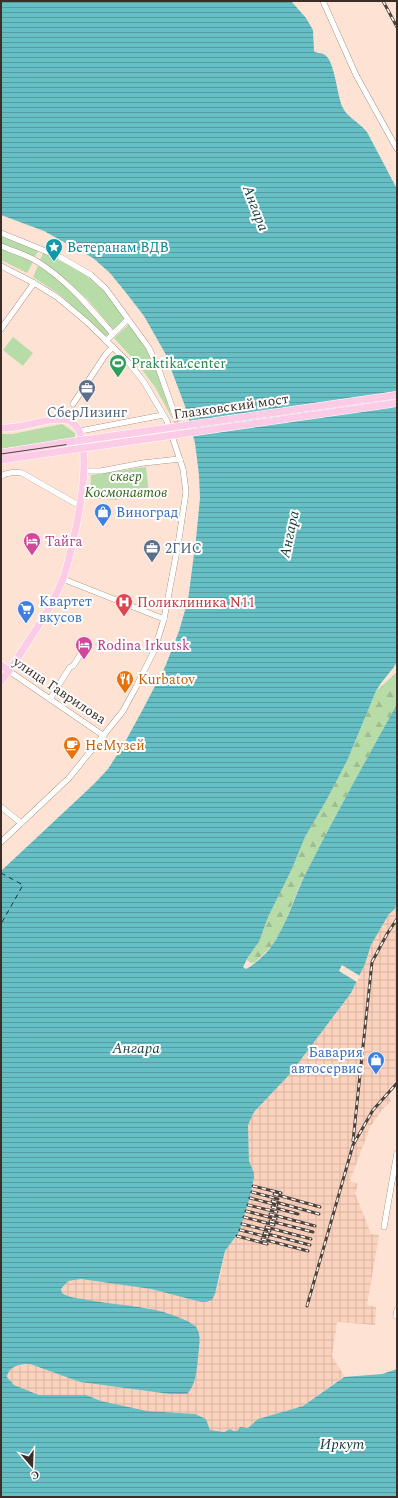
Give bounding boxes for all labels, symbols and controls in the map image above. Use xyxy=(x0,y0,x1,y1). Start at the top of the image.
water label: Ангара xyxy=(236,181,275,235)
place icon: Ветеранам ВДВ xyxy=(44,237,64,262)
place label: Ветеранам ВДВ xyxy=(67,237,169,258)
sports icon: Praktika.center xyxy=(108,353,128,378)
place label: Praktika.center xyxy=(131,353,226,374)
office icon: СберЛизинг xyxy=(77,378,97,403)
street label: Глазковский мост xyxy=(172,388,290,425)
place label: СберЛизинг xyxy=(47,402,127,423)
park label: сквер Космонавтов xyxy=(84,466,168,503)
shop icon: Виноград xyxy=(93,502,113,527)
place label: Виноград xyxy=(116,502,178,523)
water label: Ангара xyxy=(273,508,306,561)
hotel icon: Тайга xyxy=(22,531,42,556)
place label: Тайга xyxy=(45,531,83,552)
office icon: 2ГИС xyxy=(142,538,162,563)
place label: 2ГИС xyxy=(165,538,202,559)
place label: Квартет вкусов xyxy=(39,591,92,628)
hospital icon: Поликлиника N11 xyxy=(114,592,134,617)
place label: Поликлиника N11 xyxy=(137,592,255,613)
supermarket icon: Квартет вкусов xyxy=(16,599,36,624)
hotel icon: Rodina Irkutsk xyxy=(74,635,94,660)
place label: Rodina Irkutsk xyxy=(97,635,190,656)
street label: улица Гаврилова xyxy=(8,651,111,730)
restaurant icon: Kurbatov xyxy=(115,669,135,694)
place label: Kurbatov xyxy=(138,669,196,690)
cafe icon: НеМузей xyxy=(62,735,82,760)
place label: НеМузей xyxy=(85,735,145,756)
water label: Ангара xyxy=(111,1037,160,1060)
place label: Бавария автосервис xyxy=(291,1042,363,1079)
shop icon: Бавария автосервис xyxy=(366,1050,386,1075)
water label: Иркут xyxy=(320,1433,365,1456)
north arrow xyxy=(12,1446,52,1486)
text: С xyxy=(28,1466,42,1484)

